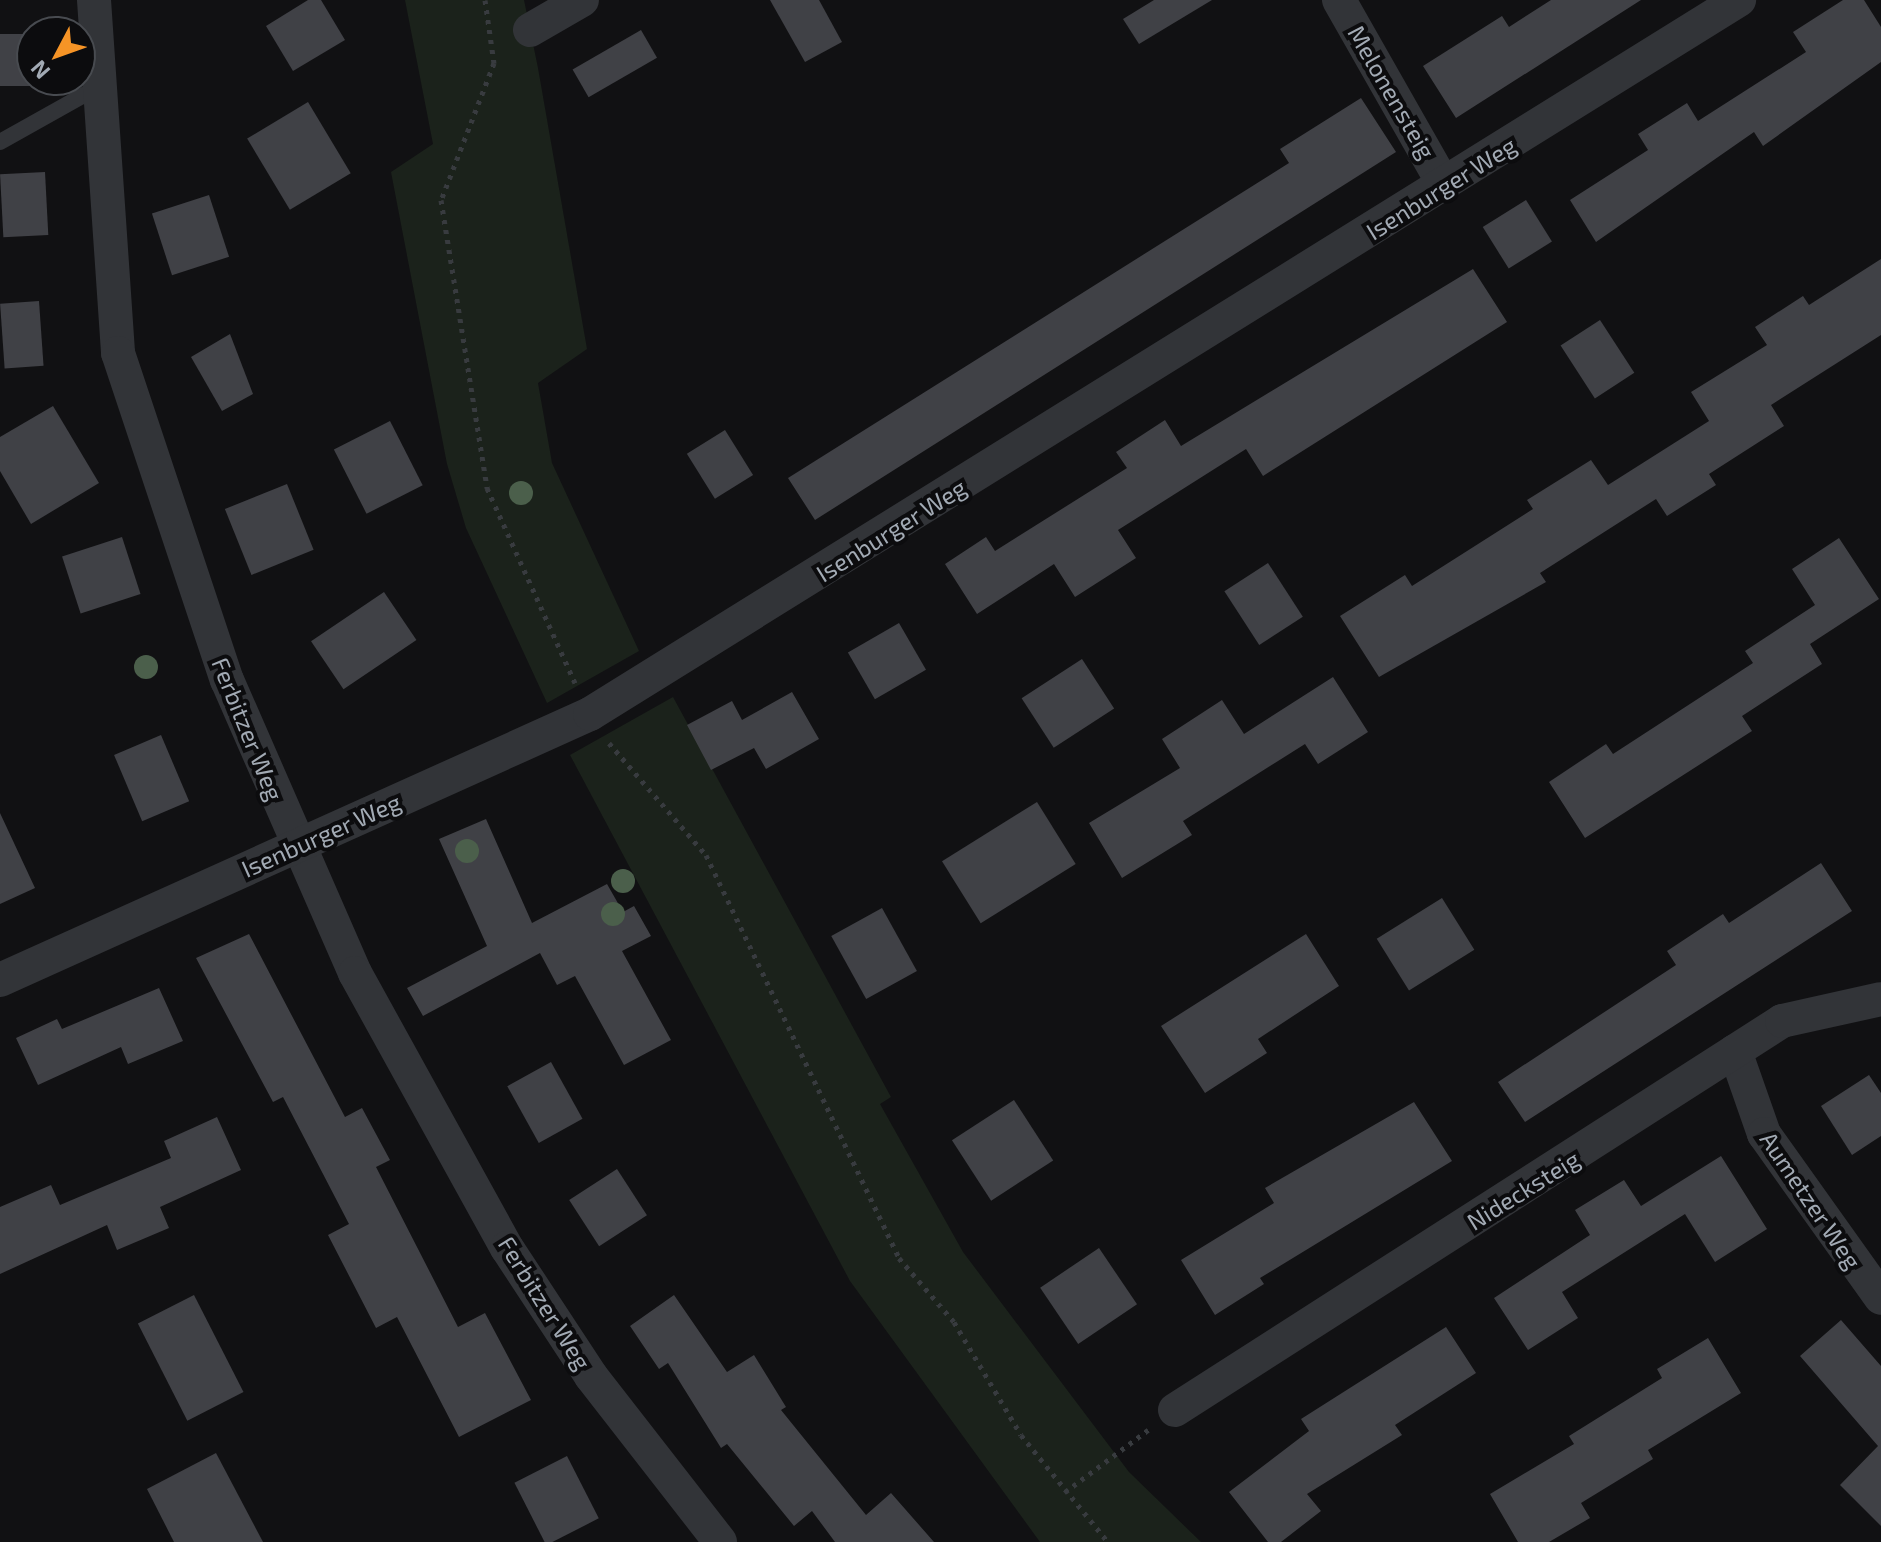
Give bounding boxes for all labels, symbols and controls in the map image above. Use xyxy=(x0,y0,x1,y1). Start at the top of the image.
north arrow xyxy=(16,16,96,96)
street label: Melonensteig xyxy=(1342,20,1442,164)
text: N xyxy=(24,56,54,85)
street label: Isenburger Weg xyxy=(1360,130,1522,246)
street label: Isenburger Weg xyxy=(810,472,972,588)
street label: Ferbitzer Weg xyxy=(206,653,290,805)
street label: Isenburger Weg xyxy=(237,787,405,883)
street label: Aumetzer Weg xyxy=(1754,1125,1868,1275)
street label: Nidecksteig xyxy=(1462,1144,1584,1236)
street label: Ferbitzer Weg xyxy=(492,1231,598,1375)

